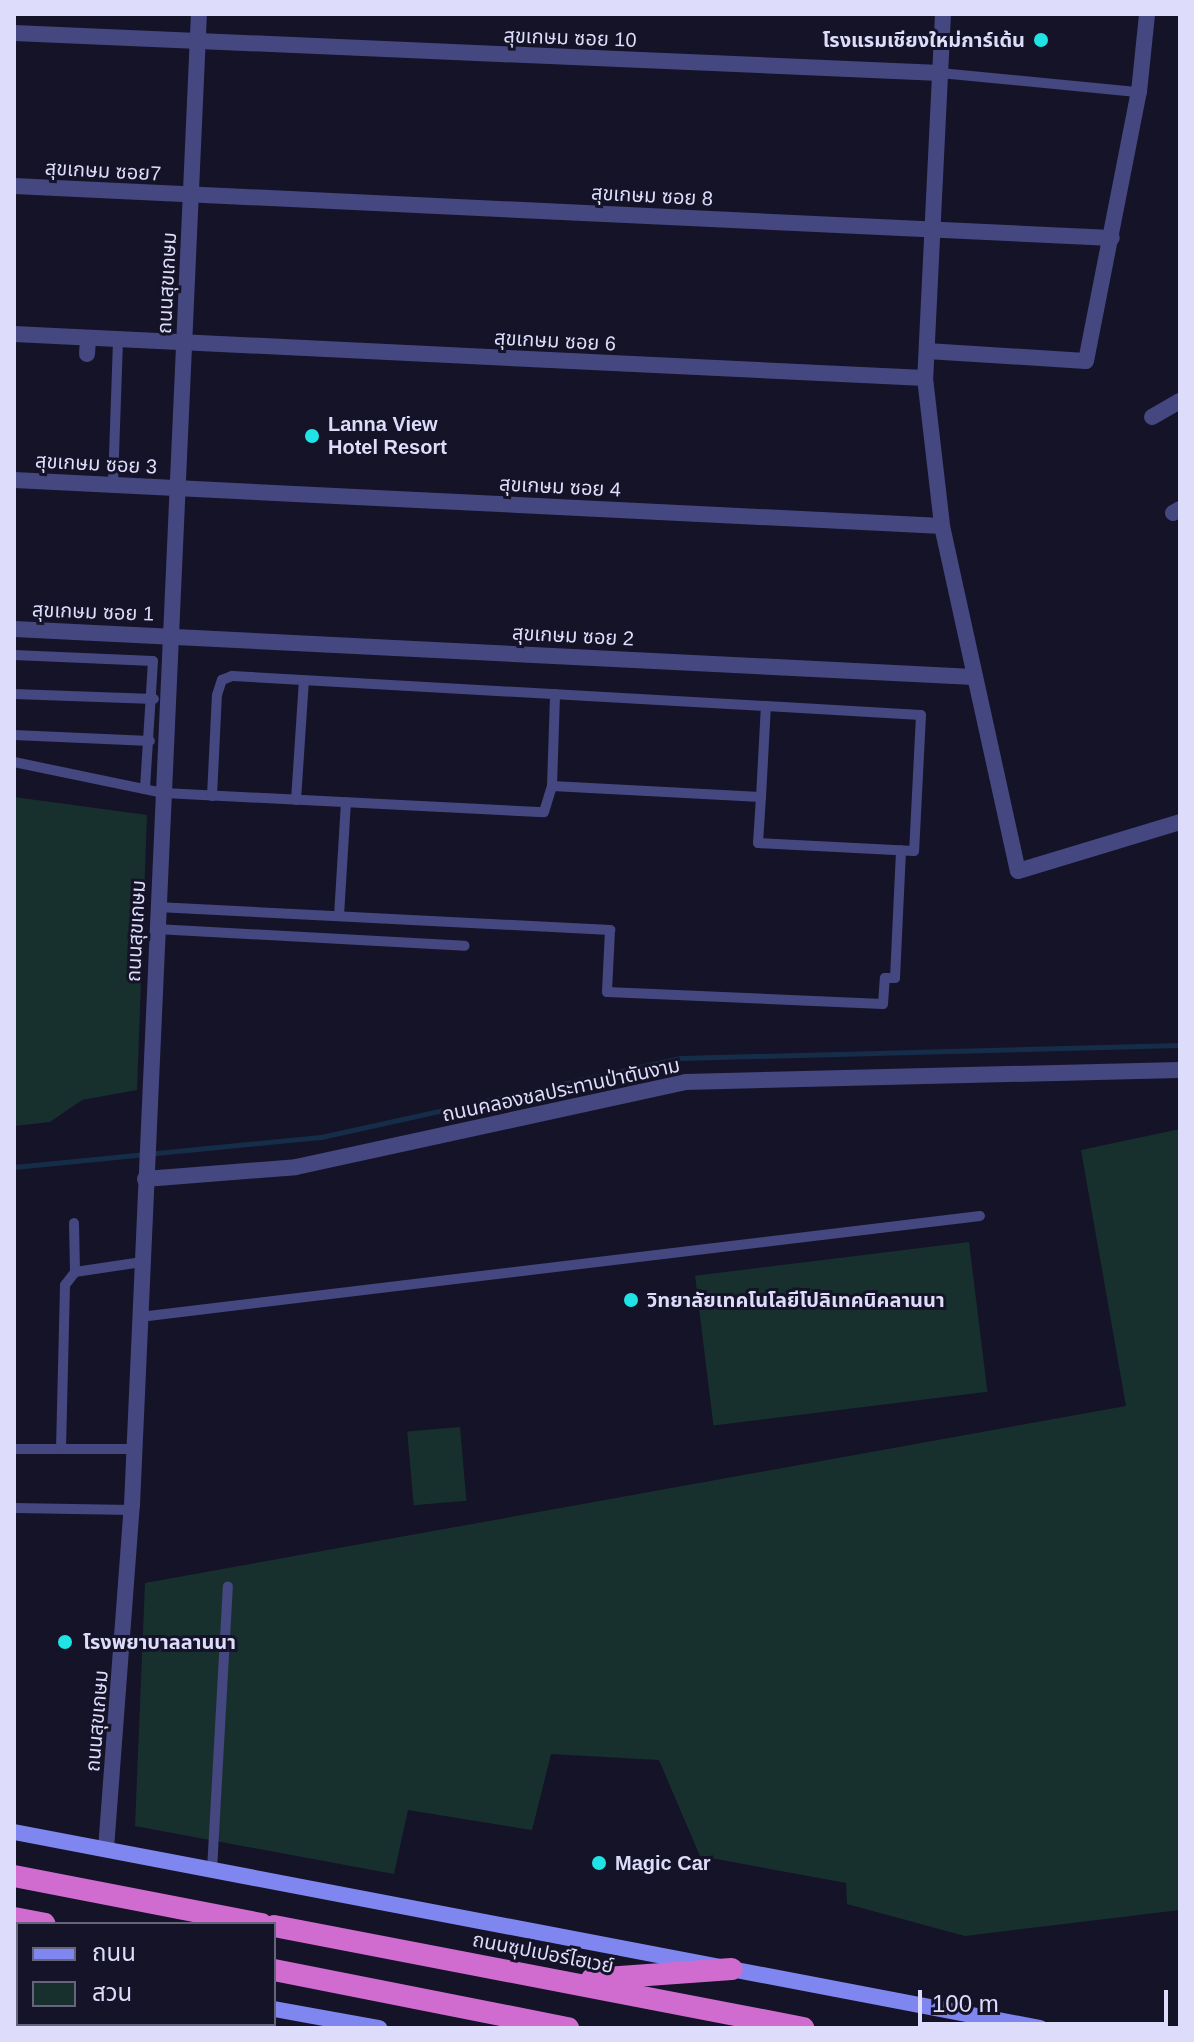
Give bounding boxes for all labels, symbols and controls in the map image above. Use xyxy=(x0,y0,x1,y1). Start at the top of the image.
street label: สุขเกษม ซอย 10 xyxy=(503,24,637,52)
place label: โรงแรมเชียงใหม่การ์เด้น xyxy=(822,28,1025,52)
marker: โรงแรมเชียงใหม่การ์เด้น xyxy=(1032,31,1050,49)
street label: สุขเกษม ซอย7 xyxy=(44,156,162,186)
street label: สุขเกษม ซอย 8 xyxy=(590,181,714,211)
street label: ถนนสุขเกษม xyxy=(152,231,182,335)
street label: สุขเกษม ซอย 6 xyxy=(493,326,617,356)
place label: Lanna View Hotel Resort xyxy=(328,412,447,459)
marker: Lanna View Hotel Resort xyxy=(303,427,321,445)
street label: สุขเกษม ซอย 3 xyxy=(34,449,158,479)
street label: สุขเกษม ซอย 4 xyxy=(498,472,622,502)
street label: สุขเกษม ซอย 1 xyxy=(32,598,154,626)
street label: สุขเกษม ซอย 2 xyxy=(511,621,635,651)
street label: ถนนสุขเกษม xyxy=(121,879,151,983)
street label: ถนนคลองชลประทานป่าตันงาม xyxy=(440,1053,682,1127)
place label: วิทยาลัยเทคโนโลยีโปลิเทคนิคลานนา xyxy=(647,1288,945,1312)
marker: วิทยาลัยเทคโนโลยีโปลิเทคนิคลานนา xyxy=(622,1291,640,1309)
place label: โรงพยาบาลลานนา xyxy=(83,1630,236,1654)
marker: โรงพยาบาลลานนา xyxy=(54,1631,76,1653)
street label: ถนนสุขเกษม xyxy=(81,1669,113,1773)
place label: Magic Car xyxy=(615,1851,711,1875)
marker: Magic Car xyxy=(590,1854,608,1872)
legend xyxy=(16,1922,276,2026)
street label: ถนนซุปเปอร์ไฮเวย์ xyxy=(470,1928,616,1978)
text: ถนน xyxy=(92,1939,136,1966)
scale bar xyxy=(922,1974,1172,2024)
text: สวน xyxy=(92,1979,132,2006)
text: 100 m xyxy=(932,1990,999,2017)

